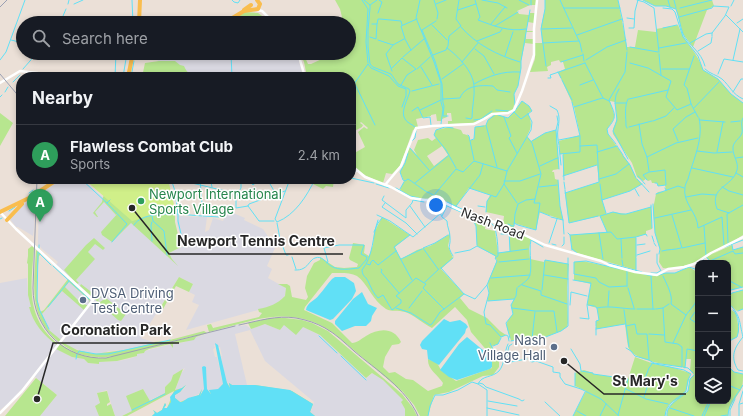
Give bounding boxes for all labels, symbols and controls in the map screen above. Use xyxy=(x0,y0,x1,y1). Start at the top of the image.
search box xyxy=(16,16,356,60)
icon: search xyxy=(30,27,52,49)
text: Search here xyxy=(62,29,148,48)
text: Nearby xyxy=(32,88,93,108)
text: Flawless Combat Club xyxy=(70,137,233,156)
text: A xyxy=(40,147,50,163)
text: 2.4 km xyxy=(298,147,340,163)
text: Sports xyxy=(70,156,110,172)
place label: Newport International Sports Village xyxy=(149,186,282,217)
pin: A xyxy=(27,189,53,222)
your location xyxy=(426,195,446,215)
marker: Newport International Sports Village xyxy=(136,196,146,206)
street label: Nash Road xyxy=(459,204,527,242)
callout: Newport Tennis Centre xyxy=(169,228,343,254)
text: Newport Tennis Centre xyxy=(177,232,335,249)
map controls xyxy=(695,260,731,404)
button: + xyxy=(695,260,731,296)
place label: DVSA Driving Test Centre xyxy=(91,285,174,316)
marker: DVSA Driving Test Centre xyxy=(78,295,88,305)
button: − xyxy=(695,296,731,332)
callout: Coronation Park xyxy=(53,317,179,343)
text: Coronation Park xyxy=(61,321,172,338)
place label: Nash Village Hall xyxy=(478,332,546,363)
button: locate xyxy=(695,332,731,368)
marker: Nash Village Hall xyxy=(549,342,559,352)
callout: St Mary's xyxy=(604,368,686,394)
button: layers xyxy=(695,368,731,404)
text: St Mary's xyxy=(612,372,678,389)

